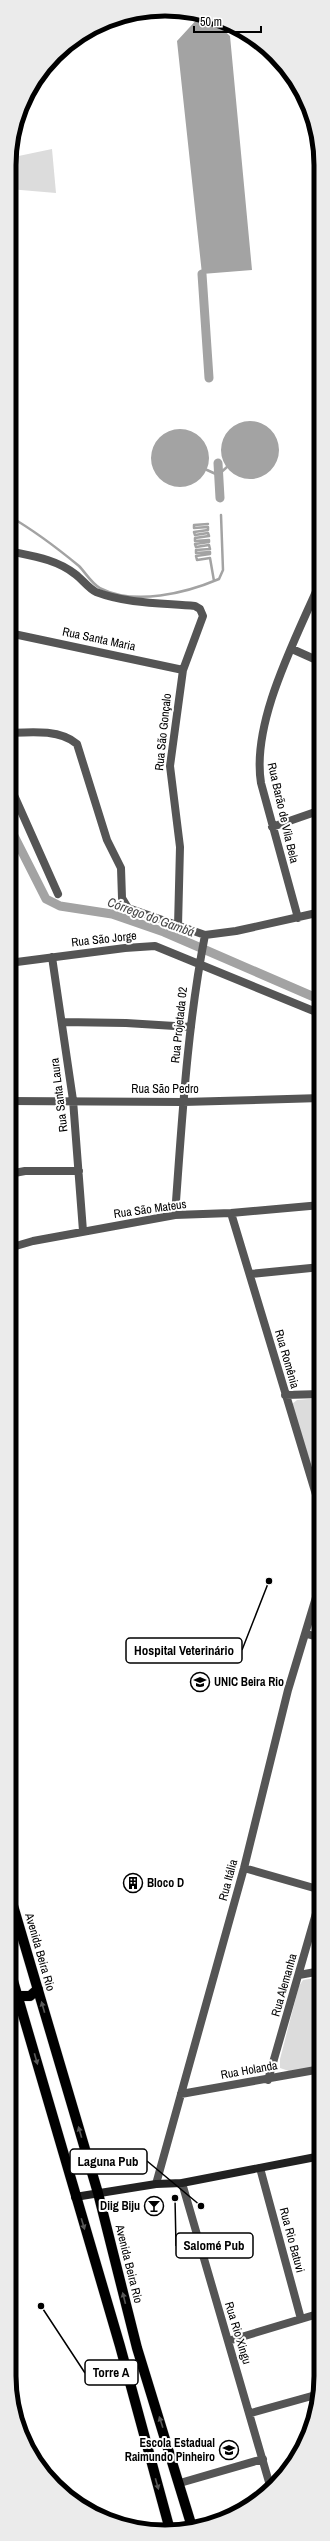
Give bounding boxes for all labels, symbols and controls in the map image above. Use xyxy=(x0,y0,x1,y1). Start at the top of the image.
scale bar xyxy=(194,8,261,34)
text: 50 m xyxy=(200,14,222,30)
street label: Rua Santa Maria xyxy=(61,623,138,655)
street label: Rua São Gonçalo xyxy=(151,693,175,771)
street label: Rua Barão de Vila Bela xyxy=(264,761,302,865)
water label: Córrego do Gambá xyxy=(105,893,197,941)
street label: Rua São Jorge xyxy=(71,928,137,950)
street label: Rua Projetada 02 xyxy=(167,986,191,1064)
street label: Rua Santa Laura xyxy=(46,1057,71,1133)
street label: Rua São Pedro xyxy=(131,1081,199,1097)
street label: Rua São Mateus xyxy=(113,1196,187,1222)
street label: Rua Romênia xyxy=(271,1328,303,1391)
callout: Hospital Veterinário xyxy=(126,1638,242,1663)
text: Hospital Veterinário xyxy=(134,1642,234,1659)
school or university icon: UNIC Beira Rio xyxy=(189,1671,211,1693)
place label: UNIC Beira Rio xyxy=(214,1674,284,1690)
street label: Rua Itália xyxy=(215,1857,241,1902)
building icon: Bloco D xyxy=(122,1872,144,1894)
place label: Bloco D xyxy=(147,1875,184,1891)
street label: Avenida Beira Rio xyxy=(21,1910,59,1993)
street label: Rua Alemanha xyxy=(267,1951,301,2018)
one-way arrow xyxy=(40,2001,46,2013)
one-way arrow xyxy=(33,2053,39,2065)
street label: Rua Holanda xyxy=(219,2057,279,2083)
one-way arrow xyxy=(77,2125,83,2137)
callout: Laguna Pub xyxy=(70,2149,147,2174)
text: Laguna Pub xyxy=(77,2153,139,2170)
bar icon: Diig Biju xyxy=(143,2195,165,2217)
place label: Diig Biju xyxy=(100,2198,140,2214)
street label: Rua Rio Batuvi xyxy=(276,2206,308,2274)
one-way arrow xyxy=(80,2218,86,2230)
street label: Avenida Beira Rio xyxy=(111,2222,146,2305)
callout: Salomé Pub xyxy=(176,2233,253,2258)
text: Salomé Pub xyxy=(183,2237,245,2254)
one-way arrow xyxy=(121,2291,127,2304)
street label: Rua Rio Xingu xyxy=(221,2300,255,2366)
callout: Torre A xyxy=(85,2360,138,2385)
text: Torre A xyxy=(93,2364,130,2381)
one-way arrow xyxy=(158,2416,164,2428)
place label: Escola Estadual Raimundo Pinheiro xyxy=(125,2435,215,2465)
school or university icon: Escola Estadual Raimundo Pinheiro xyxy=(218,2439,240,2461)
one-way arrow xyxy=(154,2478,160,2490)

